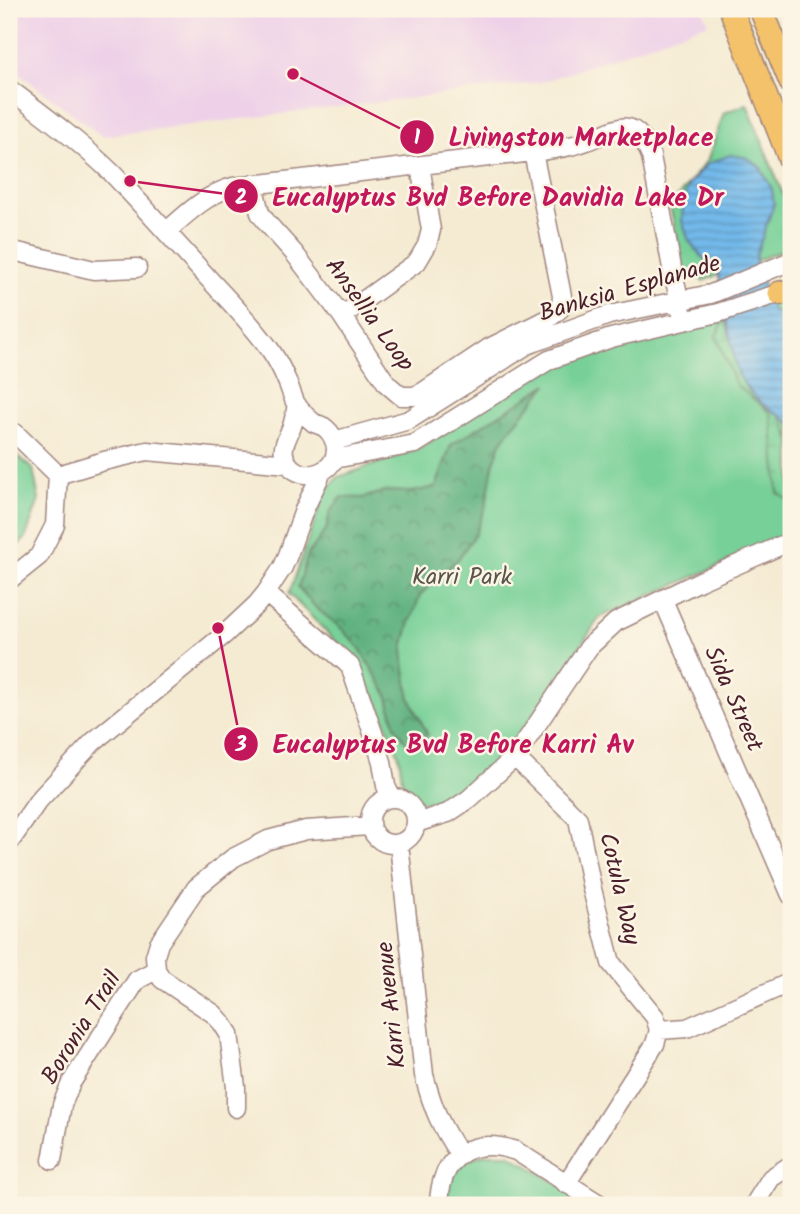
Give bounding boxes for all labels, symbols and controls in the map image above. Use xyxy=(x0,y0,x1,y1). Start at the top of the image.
callout: Livingston Marketplace xyxy=(400,113,728,160)
text: Livingston Marketplace xyxy=(449,118,714,160)
text: 1 xyxy=(414,122,421,155)
callout: Eucalyptus Bvd Before Davidia Lake Dr xyxy=(223,173,738,220)
text: Eucalyptus Bvd Before Davidia Lake Dr xyxy=(272,178,725,220)
text: 2 xyxy=(235,182,247,215)
street label: Banksia Esplanade xyxy=(535,244,725,334)
street label: Ansellia Loop xyxy=(314,250,424,381)
park label: Karri Park xyxy=(412,558,513,597)
street label: Sida Street xyxy=(692,640,774,759)
callout: Eucalyptus Bvd Before Karri Av xyxy=(223,721,647,768)
text: Eucalyptus Bvd Before Karri Av xyxy=(272,725,635,767)
text: 3 xyxy=(234,729,247,762)
street label: Cotula Way xyxy=(587,829,651,950)
street label: Karri Avenue xyxy=(366,939,418,1070)
street label: Boronia Trail xyxy=(32,963,133,1093)

